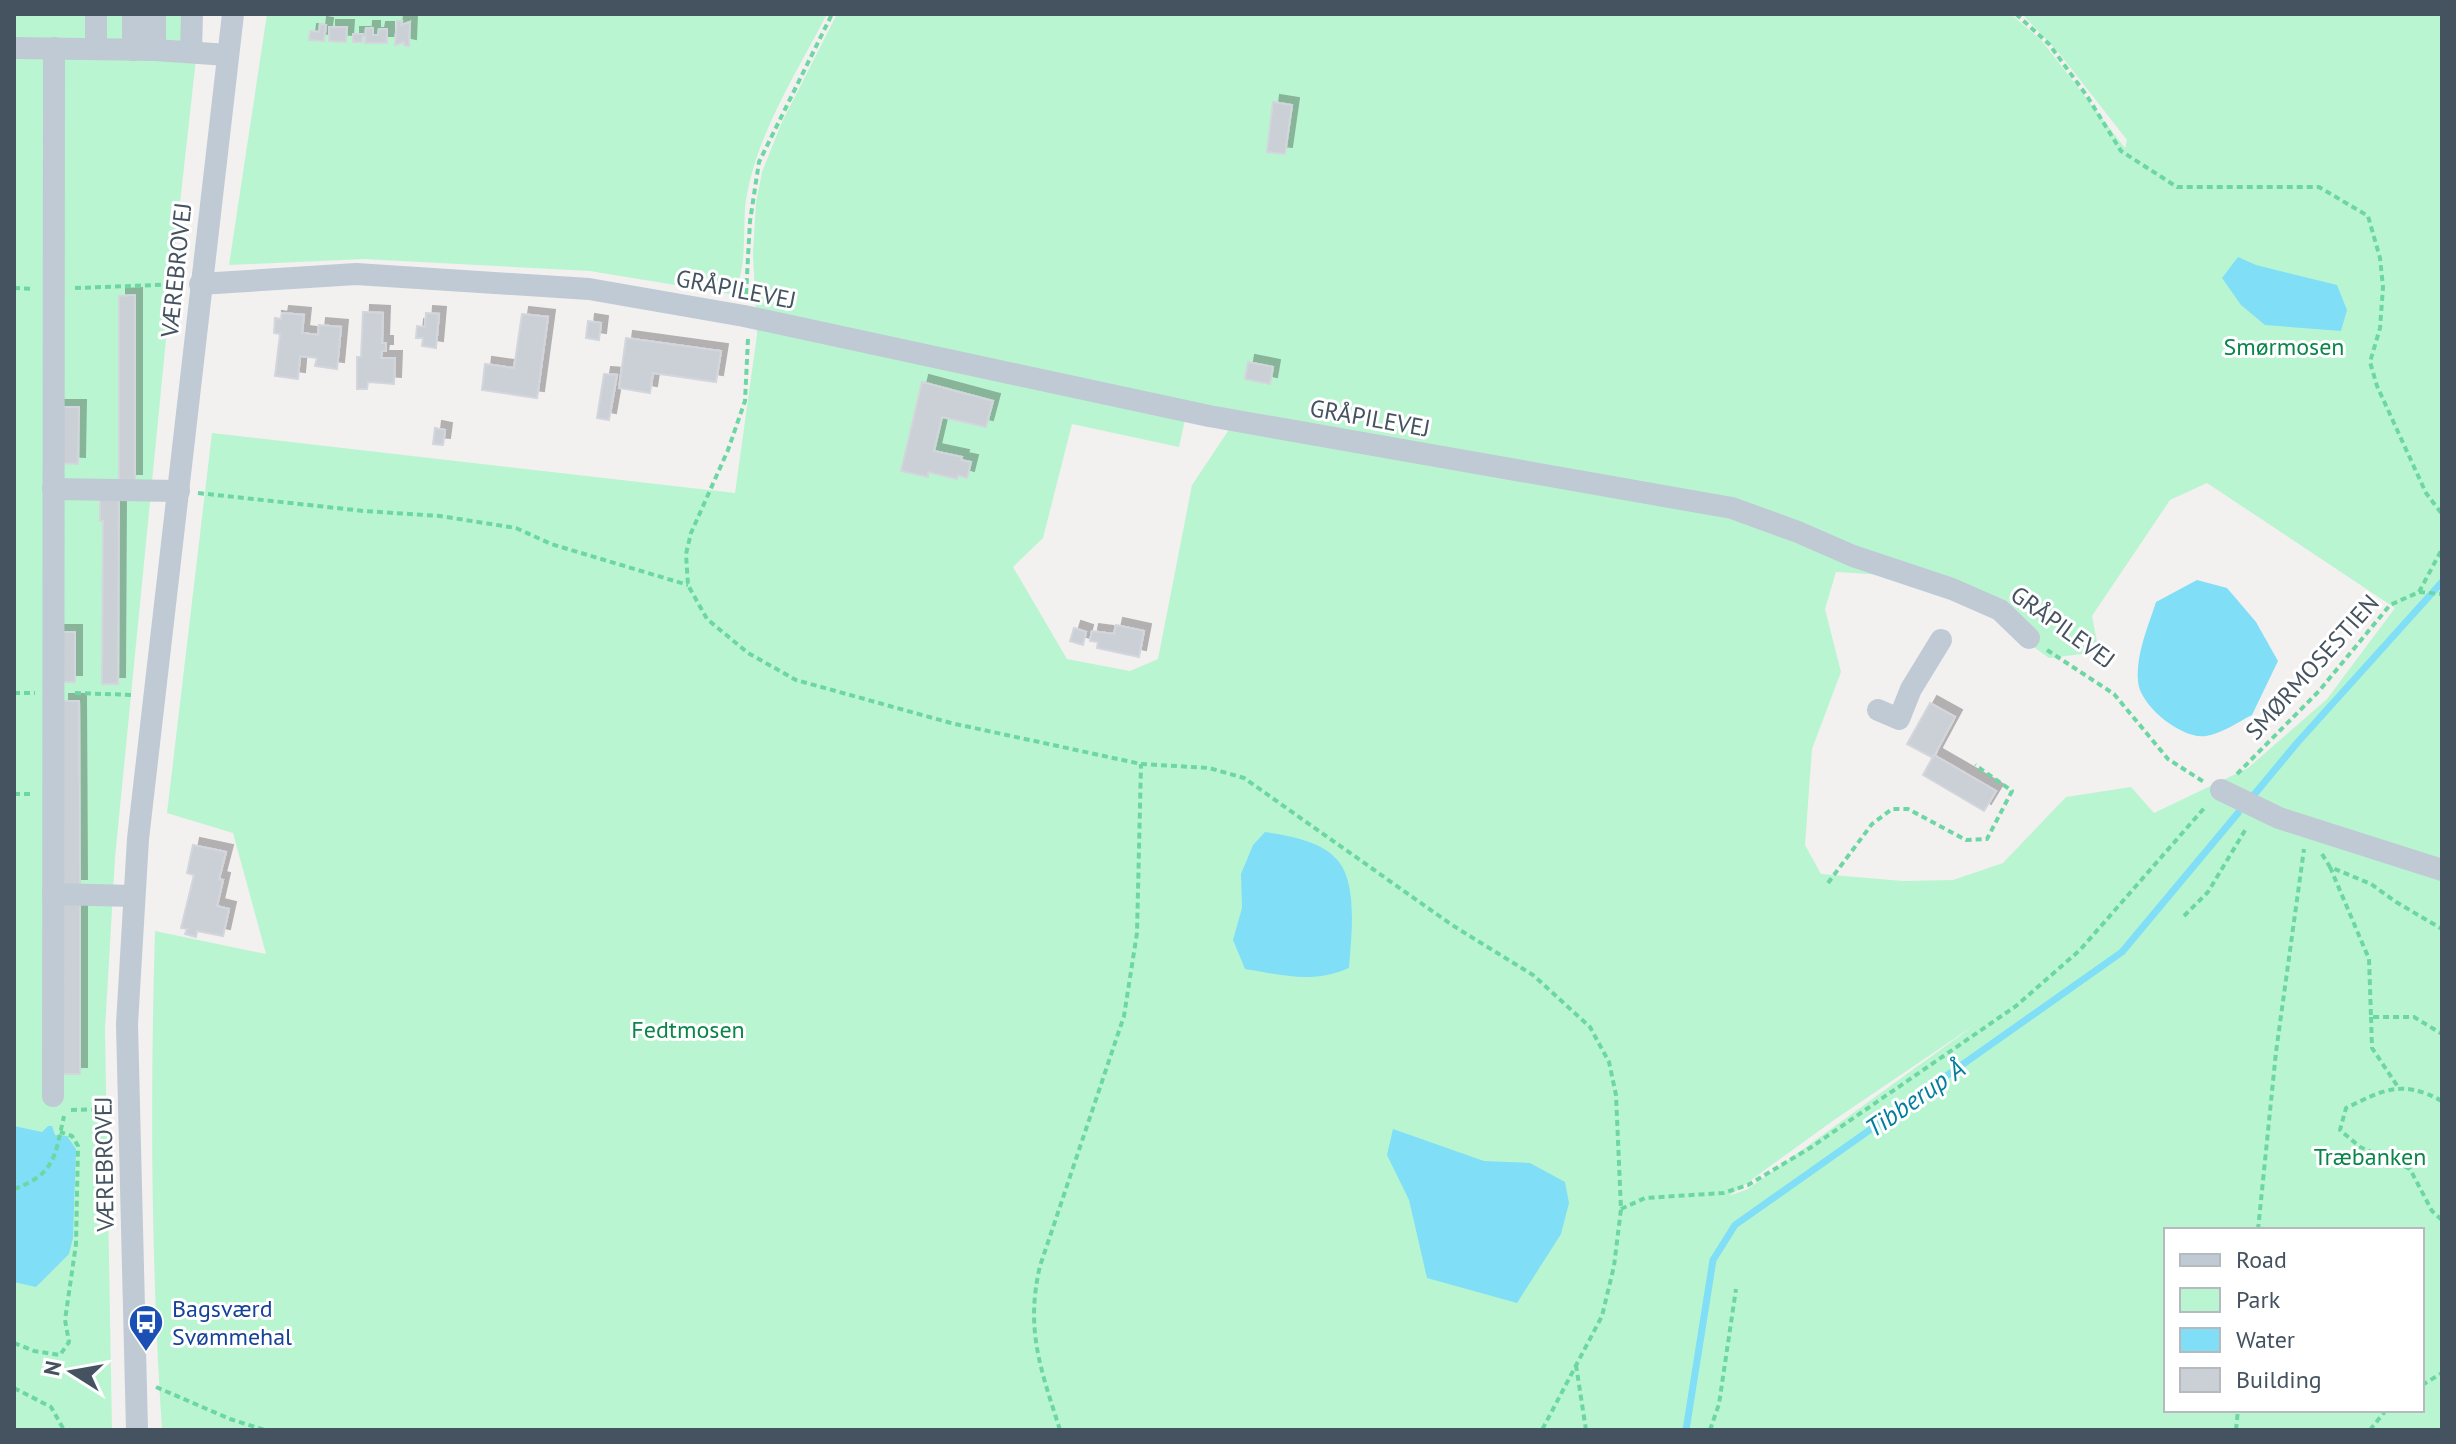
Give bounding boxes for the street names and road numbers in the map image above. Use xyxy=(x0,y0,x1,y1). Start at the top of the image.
street label: VÆREBROVEJ xyxy=(153,201,198,340)
street label: GRÅPILEVEJ xyxy=(673,262,799,316)
street label: GRÅPILEVEJ xyxy=(1307,392,1433,444)
street label: GRÅPILEVEJ xyxy=(2005,579,2121,675)
street label: SMØRMOSESTIEN xyxy=(2238,588,2386,746)
street label: VÆREBROVEJ xyxy=(87,1096,121,1233)

